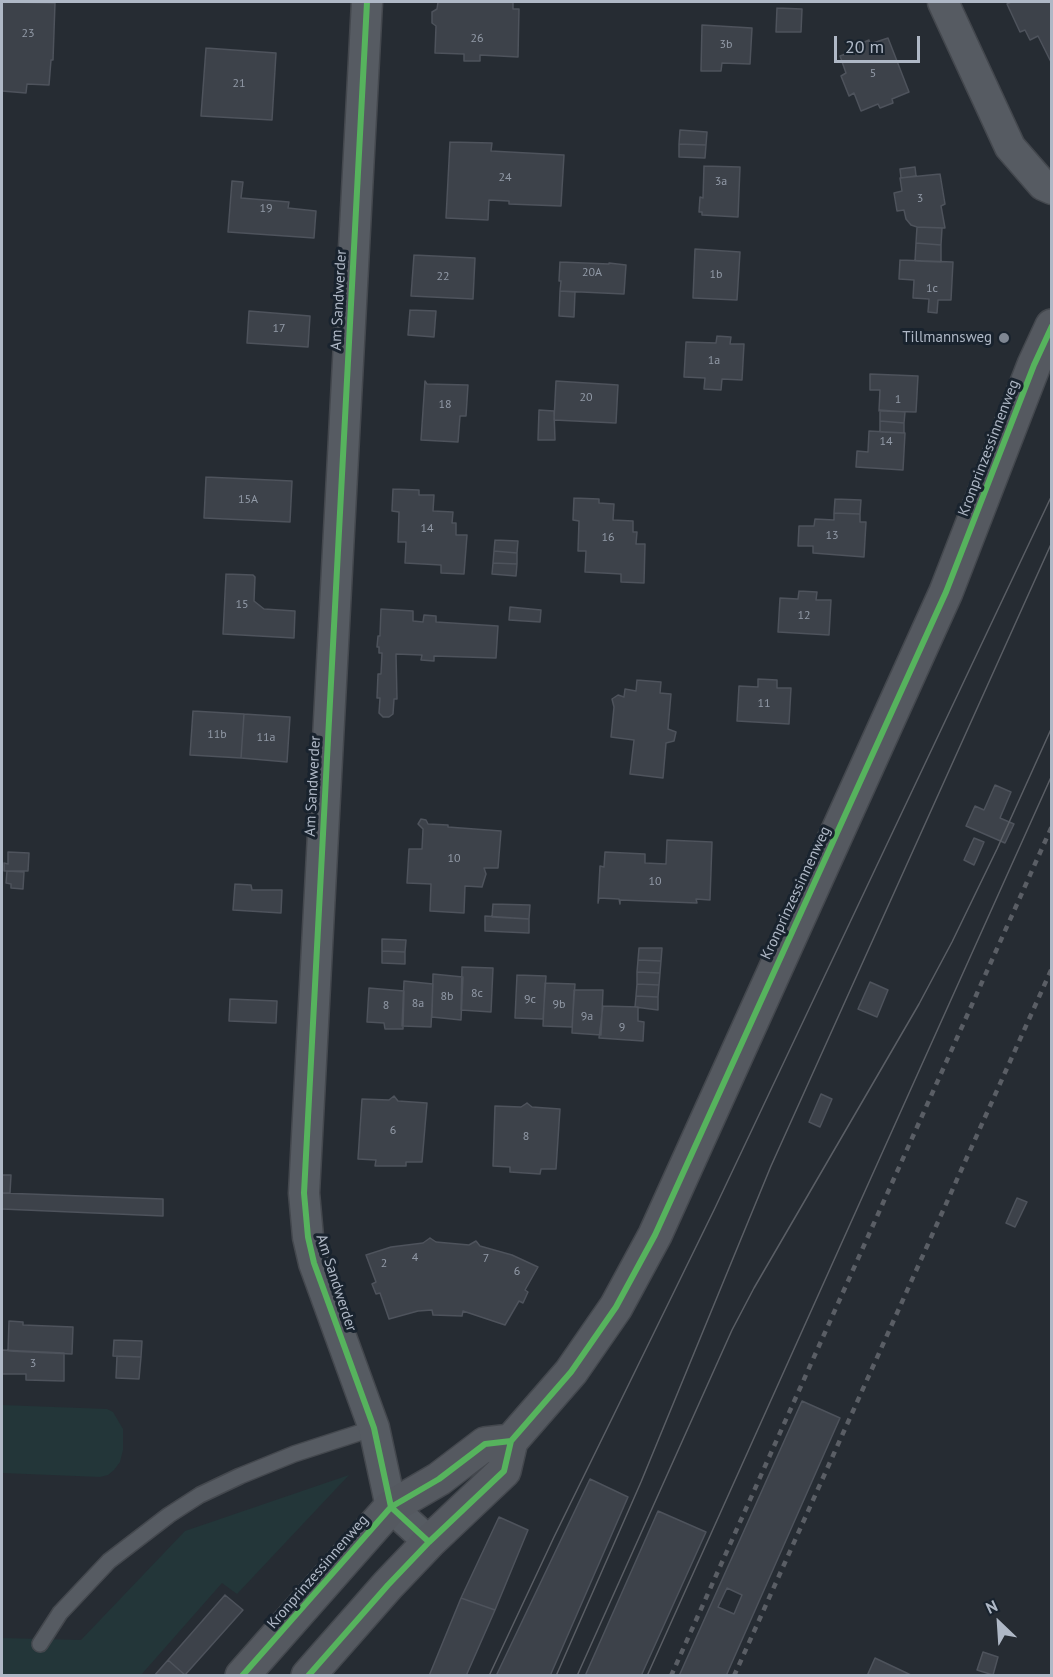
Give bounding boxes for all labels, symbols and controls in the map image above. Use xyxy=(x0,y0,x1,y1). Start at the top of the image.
scale bar xyxy=(837,24,922,62)
house number: 23 xyxy=(21,27,35,41)
house number: 26 xyxy=(470,32,484,46)
text: 20 m xyxy=(845,35,884,58)
house number: 3b xyxy=(719,38,733,52)
house number: 5 xyxy=(870,67,876,81)
house number: 21 xyxy=(232,77,246,91)
house number: 24 xyxy=(498,171,512,185)
house number: 3a xyxy=(715,175,727,189)
house number: 3 xyxy=(917,192,923,206)
house number: 19 xyxy=(259,202,273,216)
street label: Am Sandwerder xyxy=(327,249,351,351)
house number: 20A xyxy=(582,266,602,280)
house number: 1b xyxy=(709,268,723,282)
house number: 22 xyxy=(436,270,450,284)
house number: 1c xyxy=(926,282,938,296)
house number: 17 xyxy=(272,322,286,336)
place label: Tillmannsweg xyxy=(902,329,992,347)
marker: Tillmannsweg xyxy=(997,331,1011,345)
house number: 1a xyxy=(708,354,720,368)
street label: Kronprinzessinnenweg xyxy=(955,377,1023,519)
house number: 20 xyxy=(579,391,593,405)
house number: 1 xyxy=(895,393,901,407)
house number: 18 xyxy=(438,398,452,412)
house number: 14 xyxy=(879,435,893,449)
house number: 15A xyxy=(238,493,258,507)
house number: 14 xyxy=(420,522,434,536)
house number: 13 xyxy=(825,529,839,543)
house number: 16 xyxy=(601,531,615,545)
house number: 15 xyxy=(235,598,249,612)
house number: 12 xyxy=(797,609,811,623)
house number: 11 xyxy=(757,697,771,711)
house number: 11b xyxy=(207,728,227,742)
house number: 11a xyxy=(256,731,276,745)
street label: Am Sandwerder xyxy=(301,735,325,837)
street label: Kronprinzessinnenweg xyxy=(757,824,835,962)
house number: 10 xyxy=(447,852,461,866)
house number: 10 xyxy=(648,875,662,889)
house number: 8c xyxy=(471,987,483,1001)
house number: 8b xyxy=(440,990,454,1004)
house number: 9c xyxy=(524,993,536,1007)
house number: 8a xyxy=(412,997,424,1011)
house number: 9b xyxy=(552,998,566,1012)
house number: 8 xyxy=(383,999,389,1013)
house number: 9a xyxy=(581,1010,593,1024)
house number: 9 xyxy=(619,1021,625,1035)
house number: 6 xyxy=(390,1124,396,1138)
house number: 8 xyxy=(523,1130,529,1144)
street label: Am Sandwerder xyxy=(312,1232,360,1334)
house number: 4 xyxy=(412,1251,418,1265)
house number: 7 xyxy=(483,1252,489,1266)
house number: 2 xyxy=(381,1257,387,1271)
house number: 6 xyxy=(514,1265,520,1279)
house number: 3 xyxy=(30,1357,36,1371)
street label: Kronprinzessinnenweg xyxy=(264,1511,372,1633)
north arrow xyxy=(969,1593,1029,1653)
text: N xyxy=(982,1595,1000,1618)

